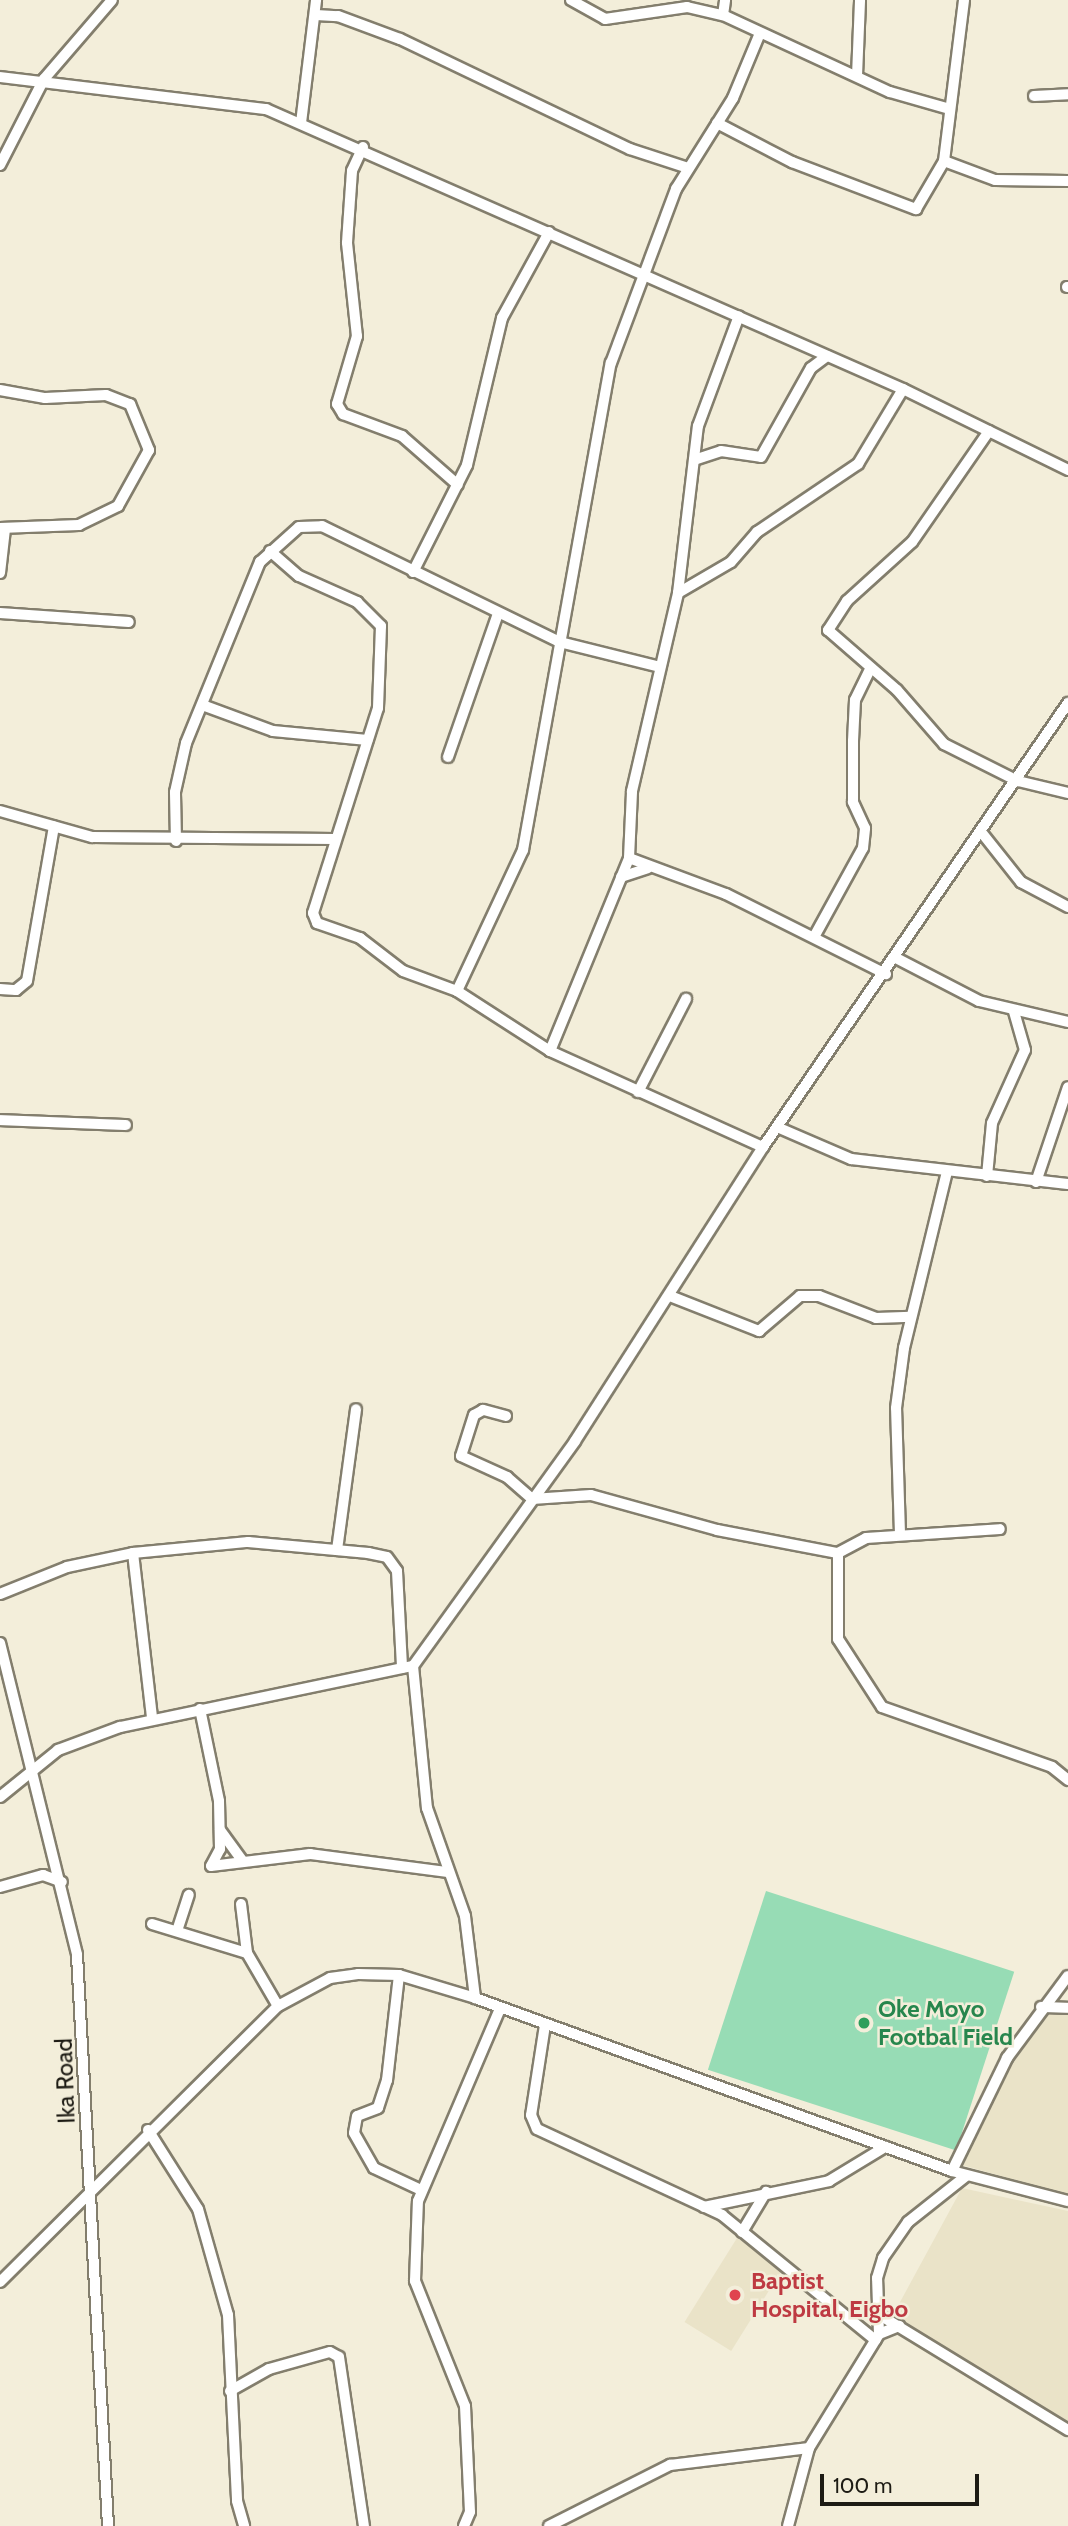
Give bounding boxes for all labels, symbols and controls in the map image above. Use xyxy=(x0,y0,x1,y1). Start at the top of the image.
place label: Oke Moyo Footbal Field xyxy=(878,1995,1013,2051)
marker: Oke Moyo Footbal Field xyxy=(856,2015,872,2031)
street label: Ika Road xyxy=(49,2038,81,2124)
place label: Baptist Hospital, Eigbo xyxy=(751,2267,908,2323)
marker: Baptist Hospital, Eigbo xyxy=(725,2285,745,2305)
scale bar xyxy=(823,2460,982,2504)
text: 100 m xyxy=(833,2473,892,2498)

